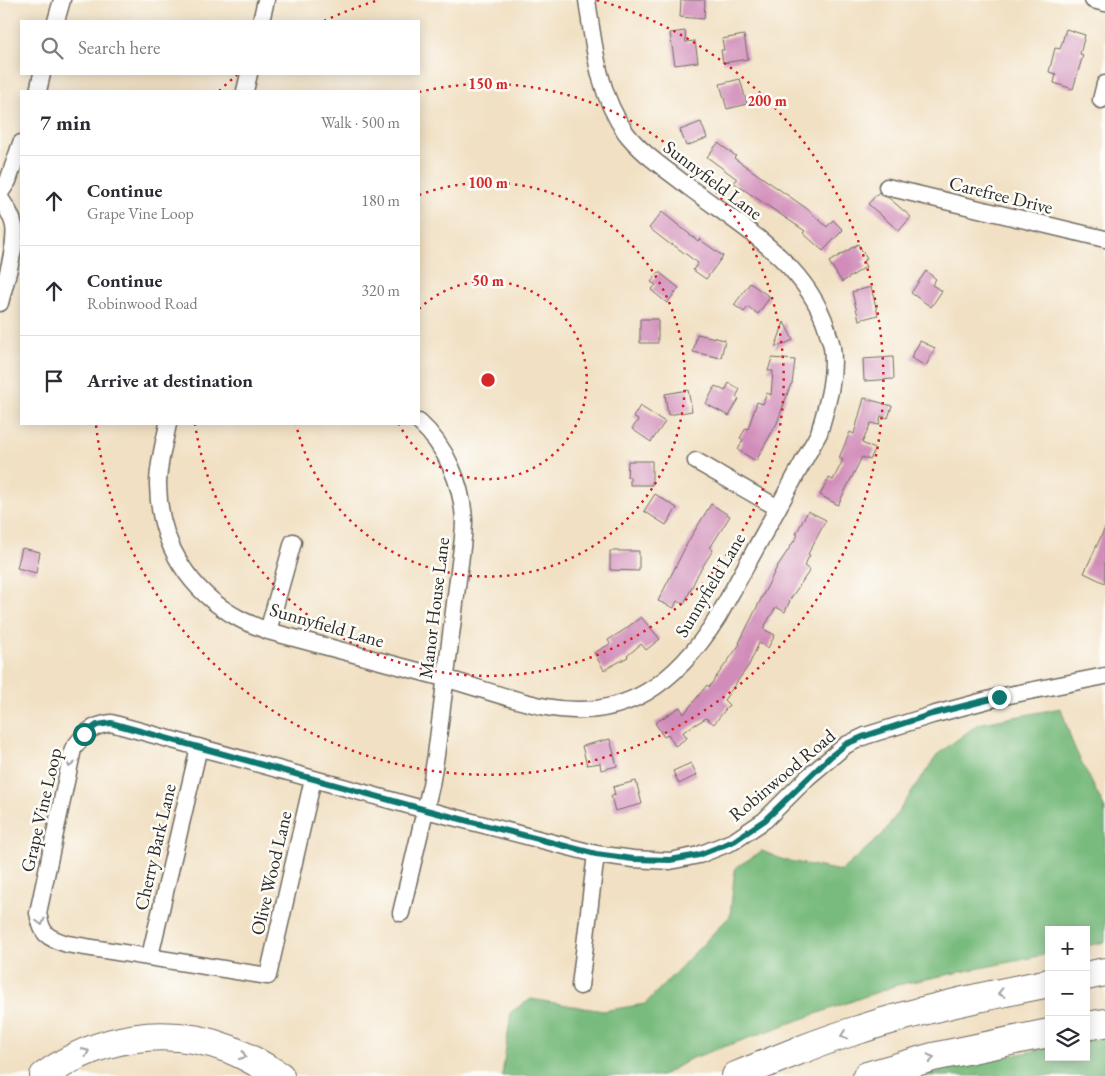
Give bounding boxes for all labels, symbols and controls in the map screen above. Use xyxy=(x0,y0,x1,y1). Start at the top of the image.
search box xyxy=(20,20,420,75)
icon: search xyxy=(38,34,66,62)
text: Search here xyxy=(78,35,160,60)
text: 150 m xyxy=(468,74,508,93)
text: 200 m xyxy=(747,91,787,110)
text: 7 min xyxy=(40,109,91,136)
text: Walk · 500 m xyxy=(321,112,400,133)
street label: Sunnyfield Lane xyxy=(658,135,768,225)
street label: Carefree Drive xyxy=(946,170,1056,220)
text: 100 m xyxy=(468,173,508,192)
text: Continue xyxy=(87,178,162,203)
icon: ahead xyxy=(40,187,68,215)
text: 180 m xyxy=(361,190,400,211)
text: Grape Vine Loop xyxy=(87,203,194,224)
text: Continue xyxy=(87,268,162,293)
text: 50 m xyxy=(472,271,504,290)
icon: ahead xyxy=(40,277,68,305)
text: 320 m xyxy=(361,280,400,301)
text: Robinwood Road xyxy=(87,293,198,314)
icon: arrive xyxy=(40,367,68,395)
text: Arrive at destination xyxy=(87,368,253,393)
centre of rings xyxy=(479,371,497,389)
street label: Sunnyfield Lane xyxy=(669,528,751,642)
street label: Manor House Lane xyxy=(413,536,455,680)
street label: Sunnyfield Lane xyxy=(267,597,387,653)
route end xyxy=(988,686,1011,709)
route start xyxy=(73,723,96,746)
street label: Robinwood Road xyxy=(724,723,841,827)
street label: Grape Vine Loop xyxy=(15,745,67,875)
one-way arrow xyxy=(66,759,76,768)
street label: Cherry Bark Lane xyxy=(128,781,182,913)
street label: Olive Wood Lane xyxy=(245,808,297,938)
one-way arrow xyxy=(35,918,46,927)
map controls xyxy=(1045,926,1090,1061)
button: + xyxy=(1045,926,1090,971)
button: − xyxy=(1045,971,1090,1016)
one-way arrow xyxy=(996,987,1005,998)
button: layers xyxy=(1045,1016,1090,1061)
one-way arrow xyxy=(840,1029,849,1039)
one-way arrow xyxy=(81,1048,90,1059)
one-way arrow xyxy=(238,1049,247,1060)
one-way arrow xyxy=(927,1053,936,1064)

